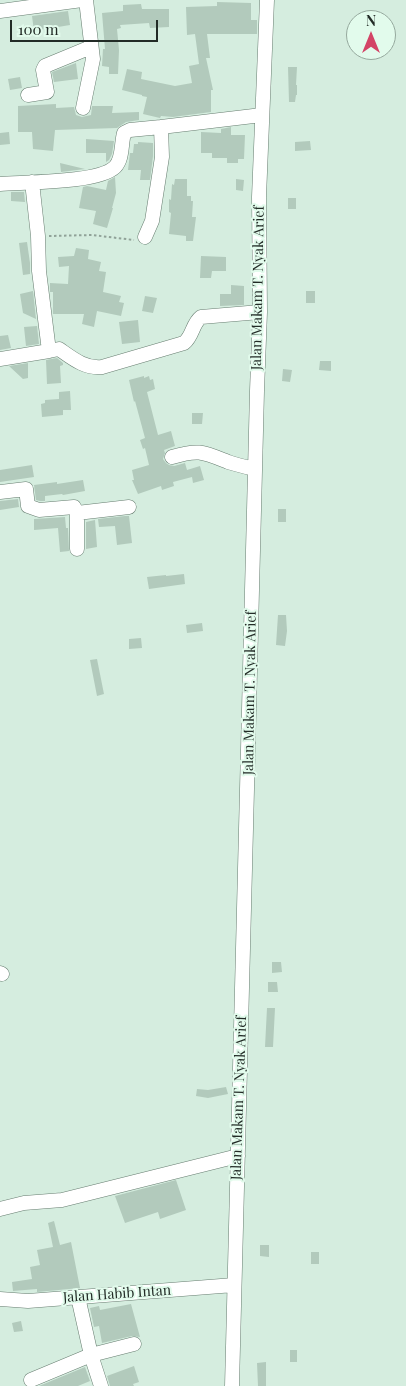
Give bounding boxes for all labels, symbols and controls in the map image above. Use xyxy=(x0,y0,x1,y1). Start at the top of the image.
scale bar xyxy=(12,10,160,42)
north arrow xyxy=(346,10,396,60)
text: N xyxy=(366,11,376,30)
text: 100 m xyxy=(18,19,59,39)
street label: Jalan Makam T. Nyak Arief xyxy=(248,206,268,370)
street label: Jalan Makam T. Nyak Arief xyxy=(240,611,260,775)
street label: Jalan Makam T. Nyak Arief xyxy=(228,1016,250,1180)
street label: Jalan Habib Intan xyxy=(62,1282,172,1306)

